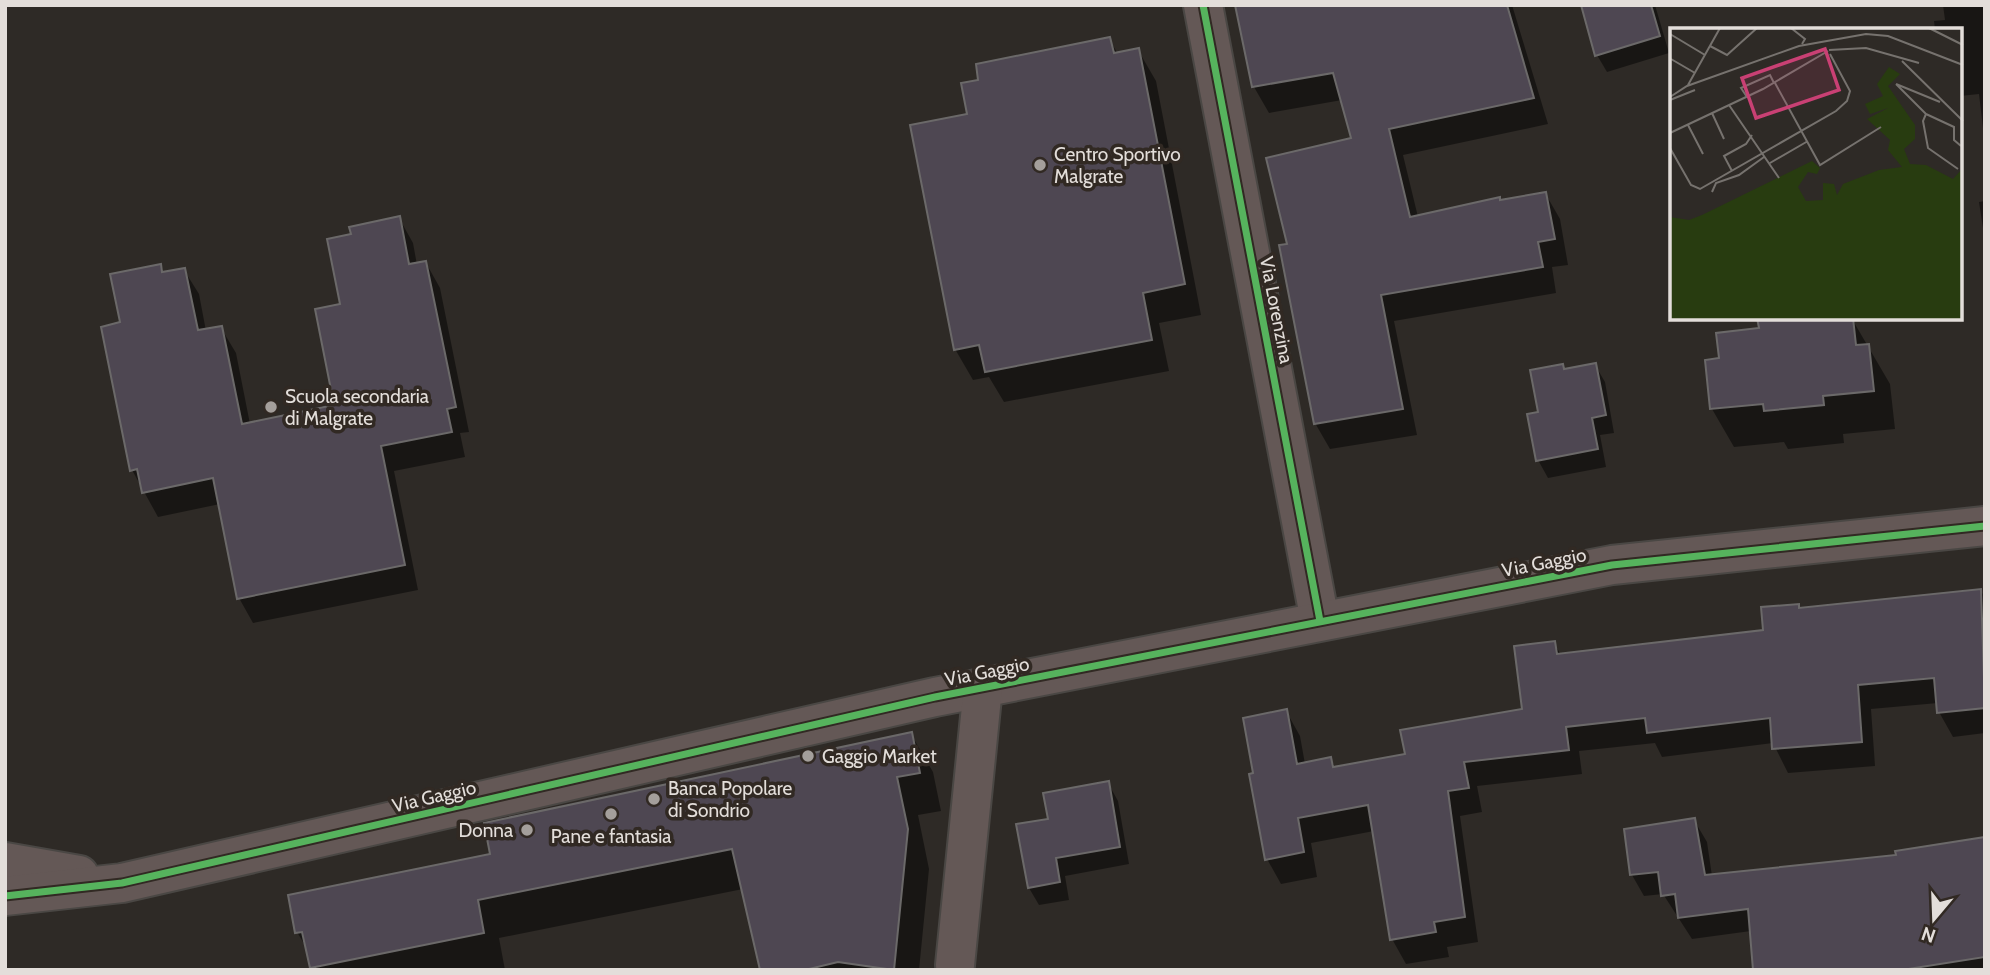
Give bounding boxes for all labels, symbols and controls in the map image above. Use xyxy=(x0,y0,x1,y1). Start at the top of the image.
inset map xyxy=(1670,28,1962,320)
place label: Centro Sportivo Malgrate xyxy=(1054,143,1181,188)
marker: Centro Sportivo Malgrate xyxy=(1032,157,1048,173)
street label: Via Lorenzina xyxy=(1255,255,1298,366)
place label: Scuola secondaria di Malgrate xyxy=(285,385,429,430)
marker: Scuola secondaria di Malgrate xyxy=(263,399,279,415)
street label: Via Gaggio xyxy=(1500,543,1588,582)
street label: Via Gaggio xyxy=(943,652,1031,691)
place label: Gaggio Market xyxy=(822,745,937,768)
marker: Gaggio Market xyxy=(800,748,816,764)
street label: Via Gaggio xyxy=(390,776,478,817)
place label: Banca Popolare di Sondrio xyxy=(668,777,793,822)
marker: Banca Popolare di Sondrio xyxy=(646,791,662,807)
marker: Pane e fantasia xyxy=(603,806,619,822)
place label: Donna xyxy=(458,819,513,842)
marker: Donna xyxy=(519,822,535,838)
place label: Pane e fantasia xyxy=(551,825,671,848)
north arrow xyxy=(1899,884,1969,954)
text: N xyxy=(1919,922,1939,948)

